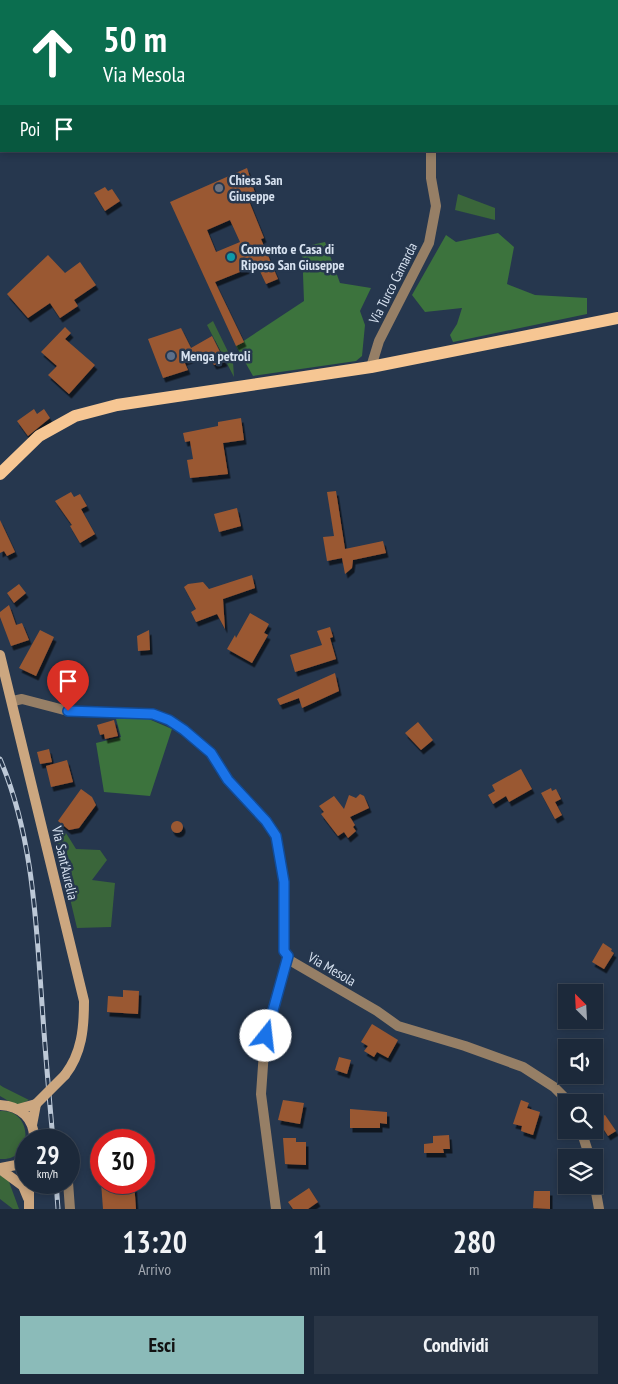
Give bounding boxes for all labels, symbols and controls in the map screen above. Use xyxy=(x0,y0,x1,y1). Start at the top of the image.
text: 50 m xyxy=(103,16,167,62)
icon: ahead xyxy=(20,20,85,85)
text: Via Mesola xyxy=(103,60,185,88)
icon: arrive xyxy=(50,115,78,143)
text: Poi xyxy=(20,117,40,141)
place label: Chiesa San Giuseppe xyxy=(229,171,283,205)
marker: Chiesa San Giuseppe xyxy=(213,182,225,194)
street label: Via Turco Camarda xyxy=(364,239,421,327)
place label: Convento e Casa di Riposo San Giuseppe xyxy=(241,240,344,274)
marker: Convento e Casa di Riposo San Giuseppe xyxy=(225,251,237,263)
place label: Menga petroli xyxy=(181,347,251,365)
marker: Menga petroli xyxy=(165,350,177,362)
pin xyxy=(47,660,89,711)
icon: arrive xyxy=(54,667,82,695)
street label: Via Sant'Aurelia xyxy=(48,823,82,902)
street label: Via Mesola xyxy=(304,948,359,990)
north arrow xyxy=(558,984,602,1029)
map controls xyxy=(558,984,603,1194)
position arrow xyxy=(239,1009,291,1061)
button: sound xyxy=(558,1039,603,1084)
button: search xyxy=(558,1094,603,1139)
speed limit sign: 30 xyxy=(90,1129,155,1194)
text: 29 xyxy=(36,1139,59,1171)
button: layers xyxy=(558,1149,603,1194)
text: km/h xyxy=(37,1166,58,1181)
text: 13:20 xyxy=(122,1222,187,1261)
text: 1 xyxy=(313,1222,327,1261)
text: 280 xyxy=(453,1222,496,1261)
text: Arrivo xyxy=(138,1259,171,1279)
text: min xyxy=(309,1259,330,1279)
text: m xyxy=(469,1259,479,1279)
button: Esci xyxy=(20,1316,304,1374)
button: Condividi xyxy=(314,1316,598,1374)

